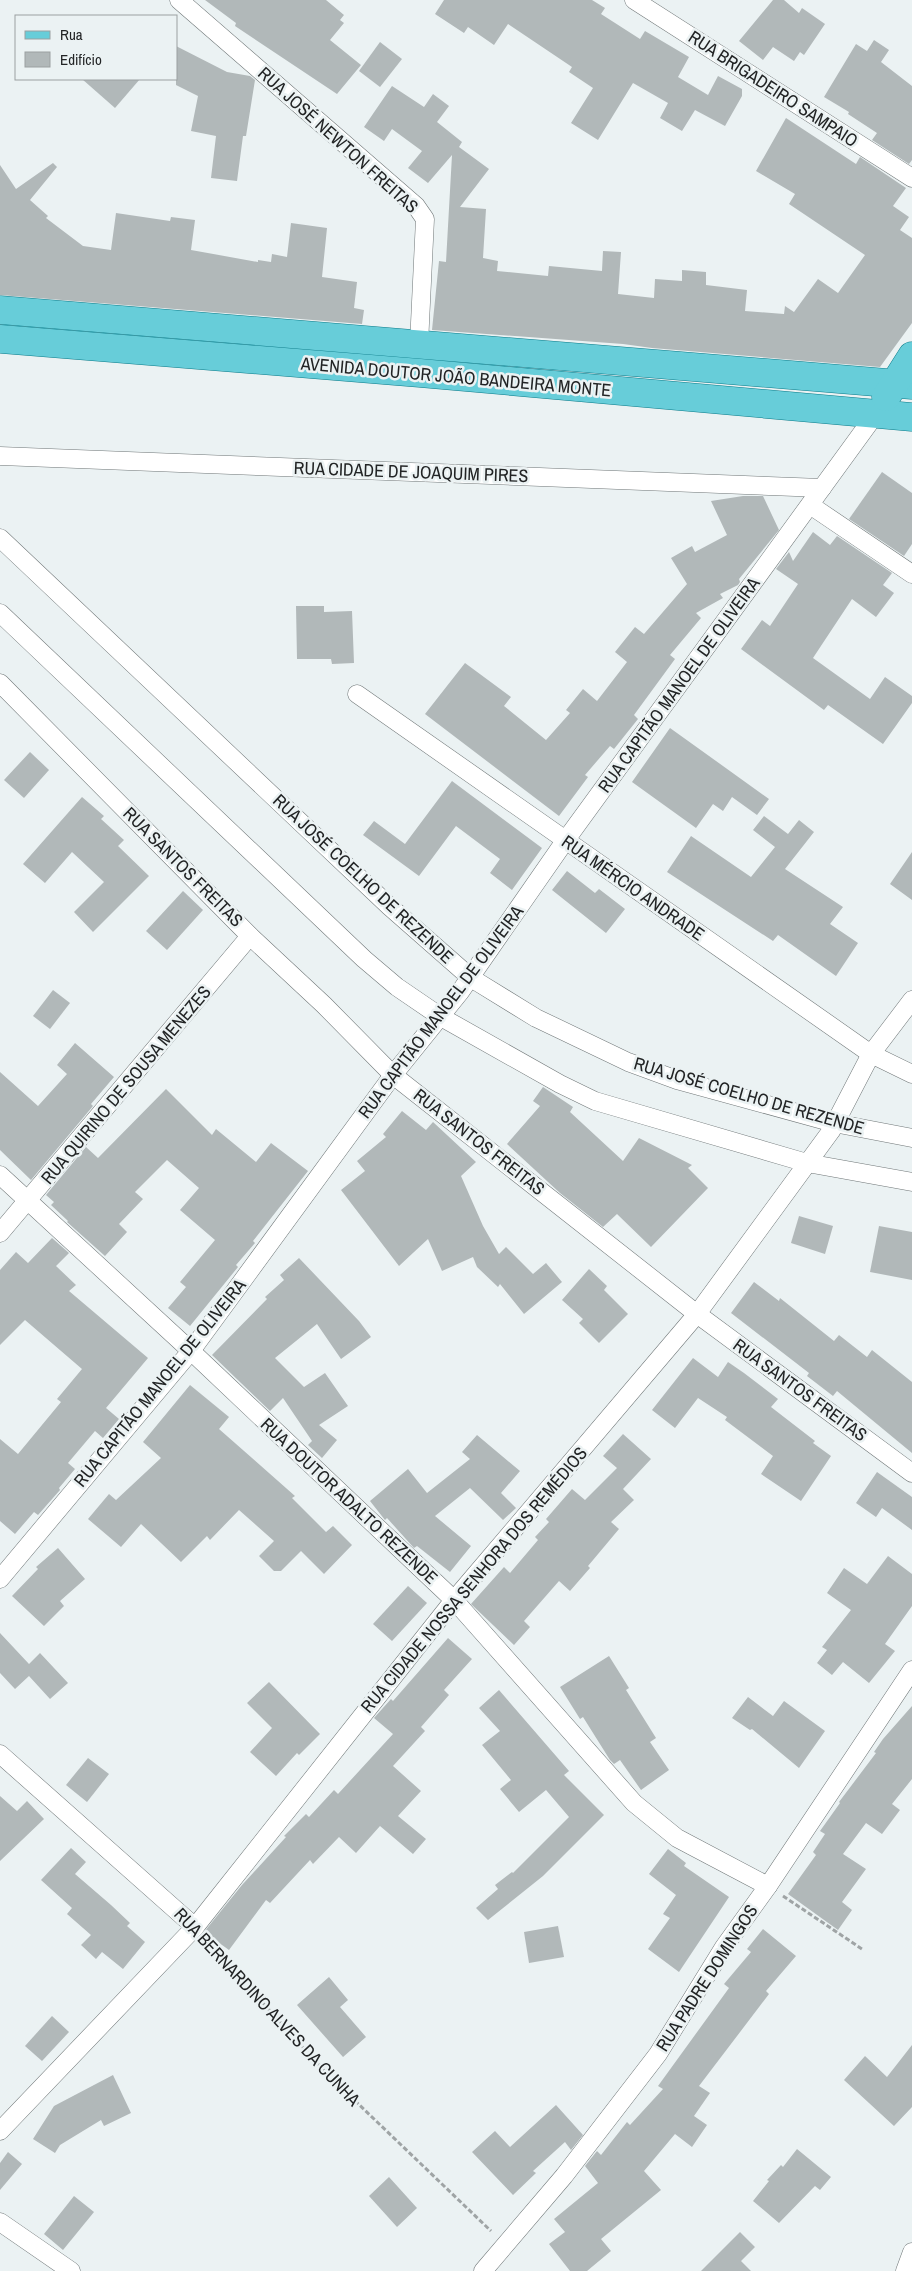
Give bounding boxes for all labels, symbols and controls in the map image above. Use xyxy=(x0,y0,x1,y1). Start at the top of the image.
legend xyxy=(15,15,178,80)
text: Rua xyxy=(60,24,83,45)
street label: RUA BRIGADEIRO SAMPAIO xyxy=(684,24,863,153)
text: Edifício xyxy=(60,49,102,70)
street label: RUA JOSÉ NEWTON FREITAS xyxy=(253,61,424,219)
street label: AVENIDA DOUTOR JOÃO BANDEIRA MONTE xyxy=(299,350,612,403)
street label: RUA CIDADE DE JOAQUIM PIRES xyxy=(293,455,529,488)
street label: RUA CAPITÃO MANOEL DE OLIVEIRA xyxy=(592,572,765,798)
street label: RUA JOSÉ COELHO DE REZENDE xyxy=(268,788,459,969)
street label: RUA SANTOS FREITAS xyxy=(118,801,249,932)
street label: RUA MÉRCIO ANDRADE xyxy=(557,829,710,946)
street label: RUA CAPITÃO MANOEL DE OLIVEIRA xyxy=(352,900,529,1123)
street label: RUA QUIRINO DE SOUSA MENEZES xyxy=(35,980,216,1189)
street label: RUA JOSÉ COELHO DE REZENDE xyxy=(631,1051,867,1140)
street label: RUA SANTOS FREITAS xyxy=(408,1082,550,1201)
street label: RUA CAPITÃO MANOEL DE OLIVEIRA xyxy=(68,1273,252,1492)
street label: RUA SANTOS FREITAS xyxy=(728,1332,873,1447)
street label: RUA DOUTOR ADALTO REZENDE xyxy=(255,1412,443,1590)
street label: RUA CIDADE NOSSA SENHORA DOS REMÉDIOS xyxy=(355,1441,593,1718)
street label: RUA PADRE DOMINGOS xyxy=(650,1899,764,2056)
street label: RUA BERNARDINO ALVES DA CUNHA xyxy=(169,1902,366,2111)

